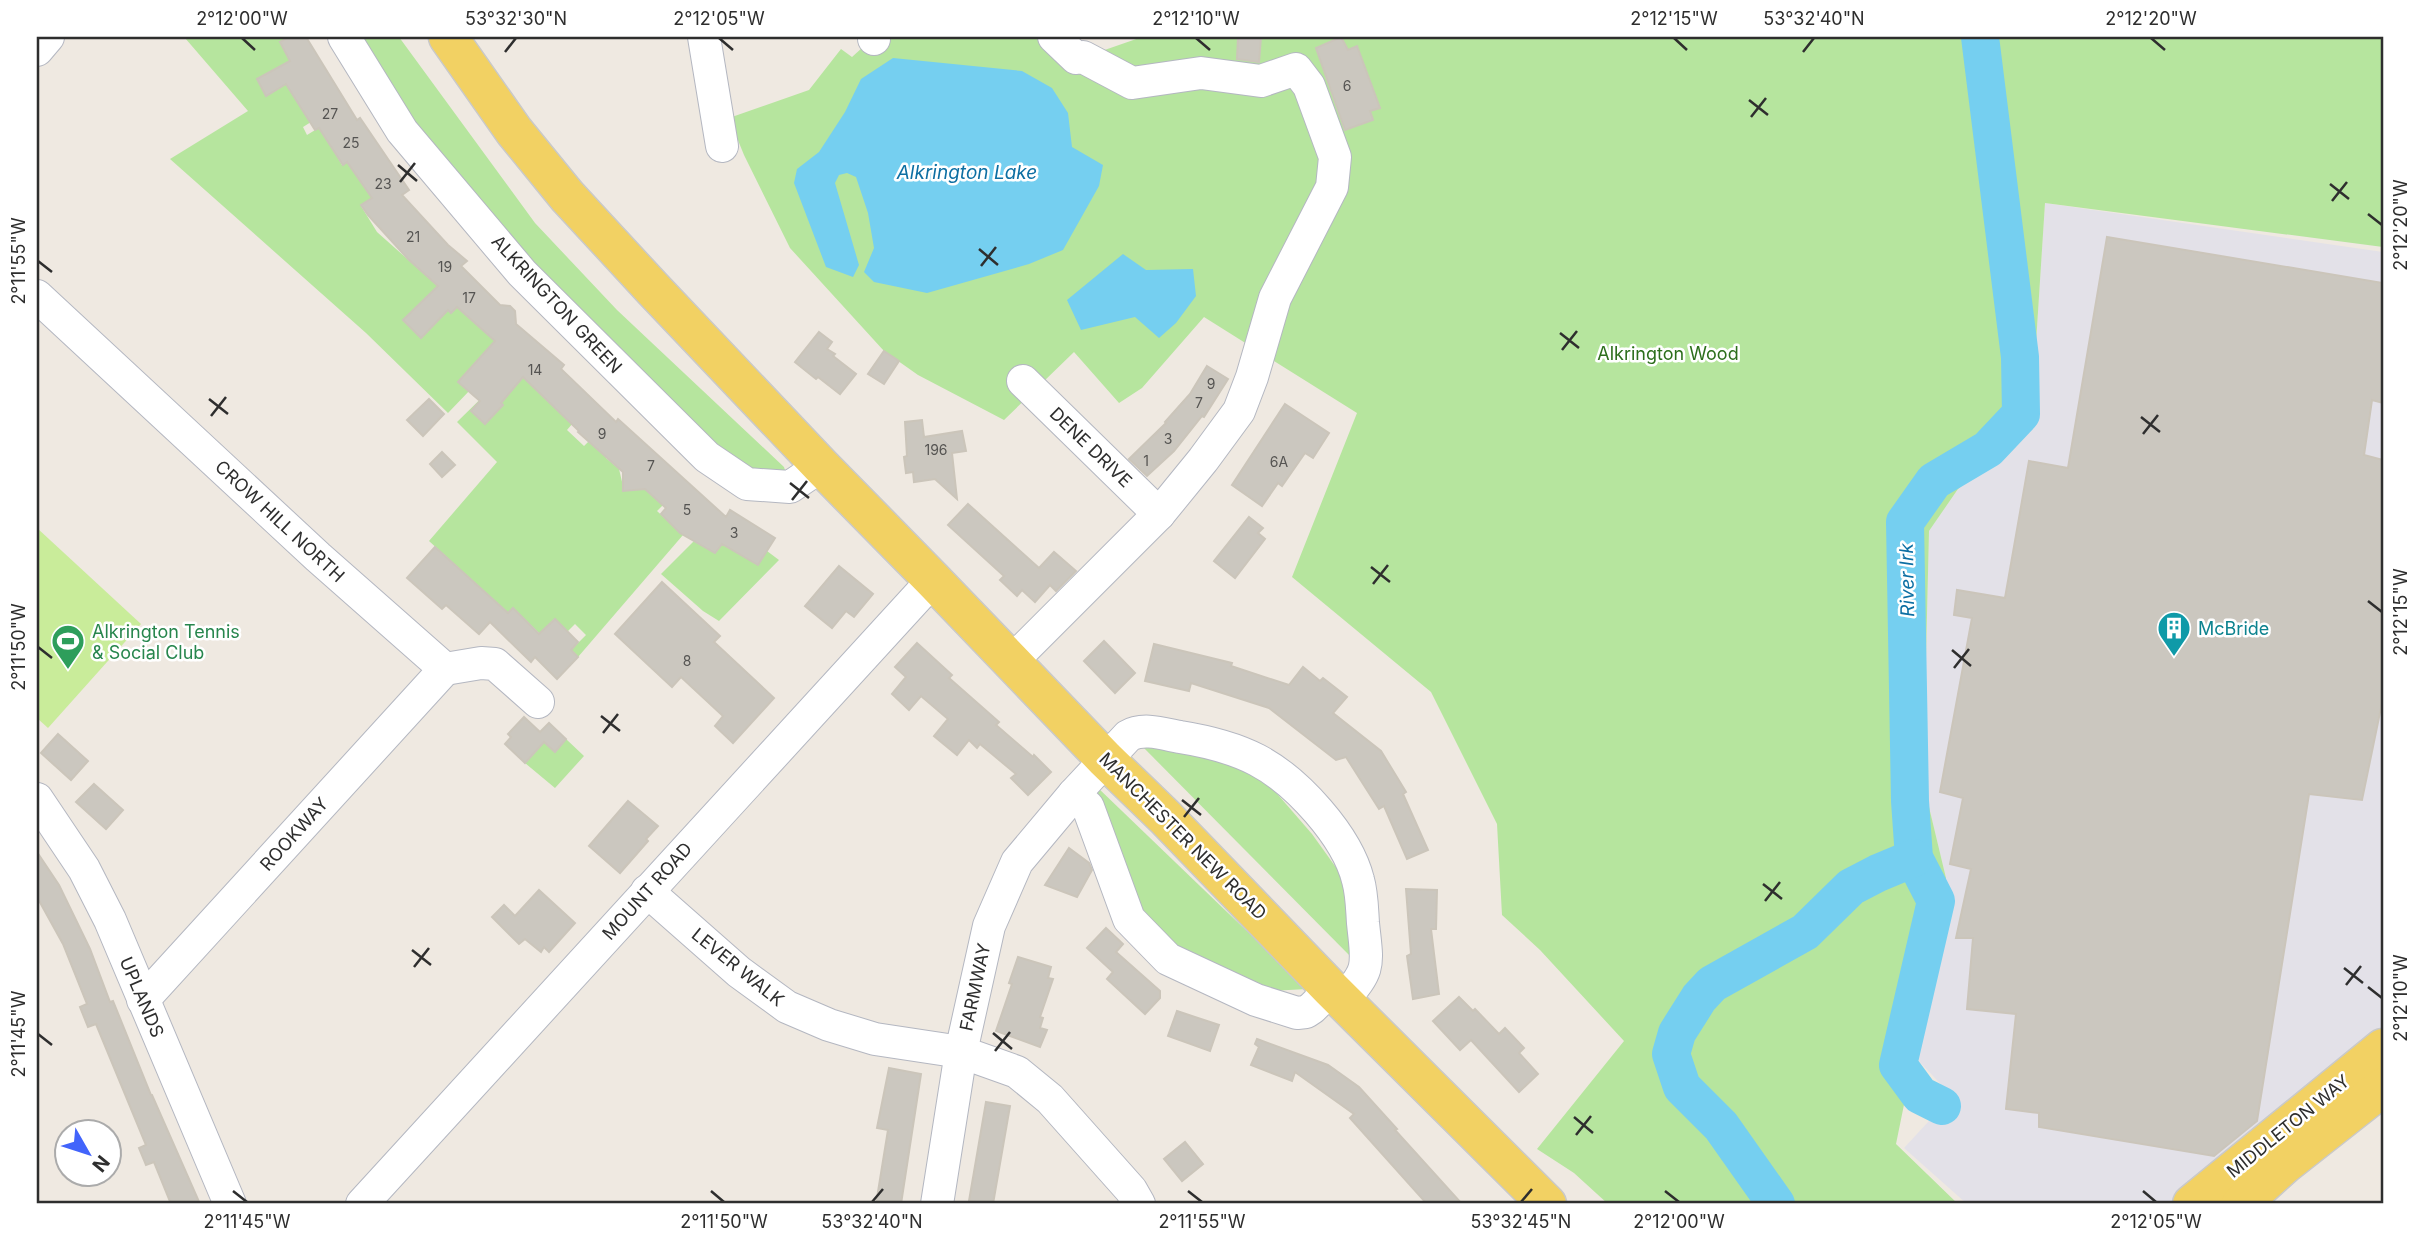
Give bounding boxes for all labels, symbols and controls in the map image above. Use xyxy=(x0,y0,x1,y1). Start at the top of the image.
text: 2°12'00"W xyxy=(196,8,288,29)
text: 53°32'30"N xyxy=(465,8,567,29)
text: 2°12'05"W xyxy=(673,8,765,29)
text: 2°12'10"W xyxy=(1152,8,1240,29)
text: 2°12'15"W xyxy=(1630,8,1718,29)
text: 53°32'40"N xyxy=(1763,8,1865,29)
text: 2°12'20"W xyxy=(2105,8,2197,29)
house number: 6 xyxy=(1343,77,1351,94)
house number: 27 xyxy=(322,105,338,122)
house number: 25 xyxy=(342,134,360,151)
water label: Alkrington Lake xyxy=(896,161,1037,184)
house number: 23 xyxy=(374,175,392,192)
text: 2°12'20"W xyxy=(2390,179,2411,271)
text: 2°11'55"W xyxy=(8,217,29,305)
house number: 21 xyxy=(406,228,420,245)
street label: ALKRINGTON GREEN xyxy=(488,231,626,377)
house number: 19 xyxy=(438,258,452,275)
house number: 17 xyxy=(462,289,476,306)
park label: Alkrington Wood xyxy=(1597,343,1739,364)
house number: 14 xyxy=(528,361,542,378)
house number: 9 xyxy=(1207,375,1215,392)
house number: 7 xyxy=(1195,394,1203,411)
street label: DENE DRIVE xyxy=(1046,403,1136,491)
house number: 9 xyxy=(598,425,606,442)
house number: 3 xyxy=(1164,430,1172,447)
house number: 196 xyxy=(924,441,948,458)
house number: 1 xyxy=(1143,452,1149,469)
house number: 6A xyxy=(1270,453,1289,470)
street label: CROW HILL NORTH xyxy=(211,456,349,586)
house number: 7 xyxy=(647,457,655,474)
house number: 5 xyxy=(683,501,691,518)
house number: 3 xyxy=(730,524,738,541)
water label: River Irk xyxy=(1895,542,1919,617)
text: 2°12'15"W xyxy=(2390,568,2411,656)
text: 2°11'50"W xyxy=(8,603,29,691)
building icon: McBride xyxy=(2155,609,2193,658)
place label: McBride xyxy=(2198,618,2269,639)
place label: Alkrington Tennis & Social Club xyxy=(92,621,240,663)
sports icon: Alkrington Tennis & Social Club xyxy=(49,622,87,671)
house number: 8 xyxy=(683,652,691,669)
street label: MANCHESTER NEW ROAD xyxy=(1095,748,1271,924)
street label: ROOKWAY xyxy=(256,793,332,875)
street label: MOUNT ROAD xyxy=(598,838,696,944)
street label: LEVER WALK xyxy=(688,924,788,1010)
street label: FARMWAY xyxy=(955,941,995,1033)
street label: UPLANDS xyxy=(116,954,168,1040)
text: 2°12'10"W xyxy=(2390,954,2411,1042)
text: 2°11'45"W xyxy=(8,990,29,1077)
street label: MIDDLETON WAY xyxy=(2222,1070,2354,1182)
north arrow xyxy=(52,1118,122,1188)
text: N xyxy=(87,1151,114,1176)
text: 2°11'45"W xyxy=(204,1211,291,1232)
text: 2°11'50"W xyxy=(680,1211,768,1232)
text: 53°32'40"N xyxy=(821,1211,923,1232)
text: 2°11'55"W xyxy=(1158,1211,1246,1232)
text: 53°32'45"N xyxy=(1471,1211,1571,1232)
text: 2°12'00"W xyxy=(1633,1211,1725,1232)
text: 2°12'05"W xyxy=(2110,1211,2202,1232)

